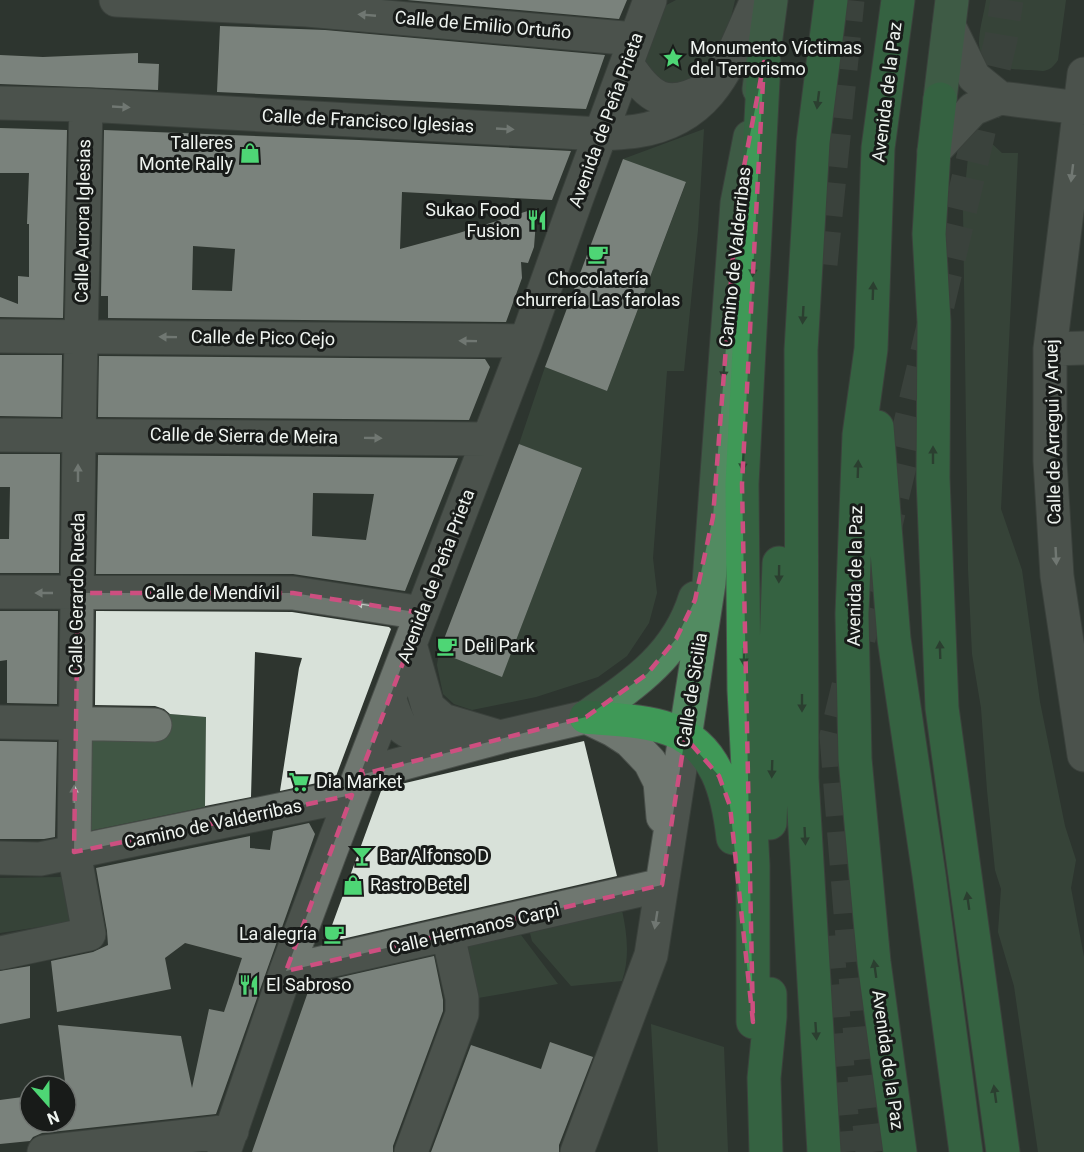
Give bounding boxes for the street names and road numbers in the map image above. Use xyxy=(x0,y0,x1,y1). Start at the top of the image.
street label: Calle de Emilio Ortuño xyxy=(394,6,572,43)
street label: Avenida de la Paz xyxy=(867,21,906,163)
street label: Avenida de Peña Prieta xyxy=(564,30,647,210)
street label: Calle de Francisco Iglesias xyxy=(261,104,475,137)
street label: Calle Aurora Iglesias xyxy=(71,139,94,303)
street label: Camino de Valderribas xyxy=(715,166,754,348)
street label: Calle de Pico Cejo xyxy=(191,326,335,349)
street label: Calle de Arregui y Aruej xyxy=(1040,339,1065,525)
street label: Calle de Sierra de Meira xyxy=(150,423,338,448)
street label: Avenida de Peña Prieta xyxy=(393,486,478,666)
street label: Avenida de la Paz xyxy=(843,505,866,647)
street label: Calle Gerardo Rueda xyxy=(65,512,88,676)
street label: Calle de Mendívil xyxy=(144,582,280,603)
street label: Calle de Sicilia xyxy=(672,631,711,749)
street label: Camino de Valderribas xyxy=(122,794,304,853)
street label: Calle Hermanos Carpi xyxy=(387,899,561,958)
street label: Avenida de la Paz xyxy=(868,989,909,1131)

